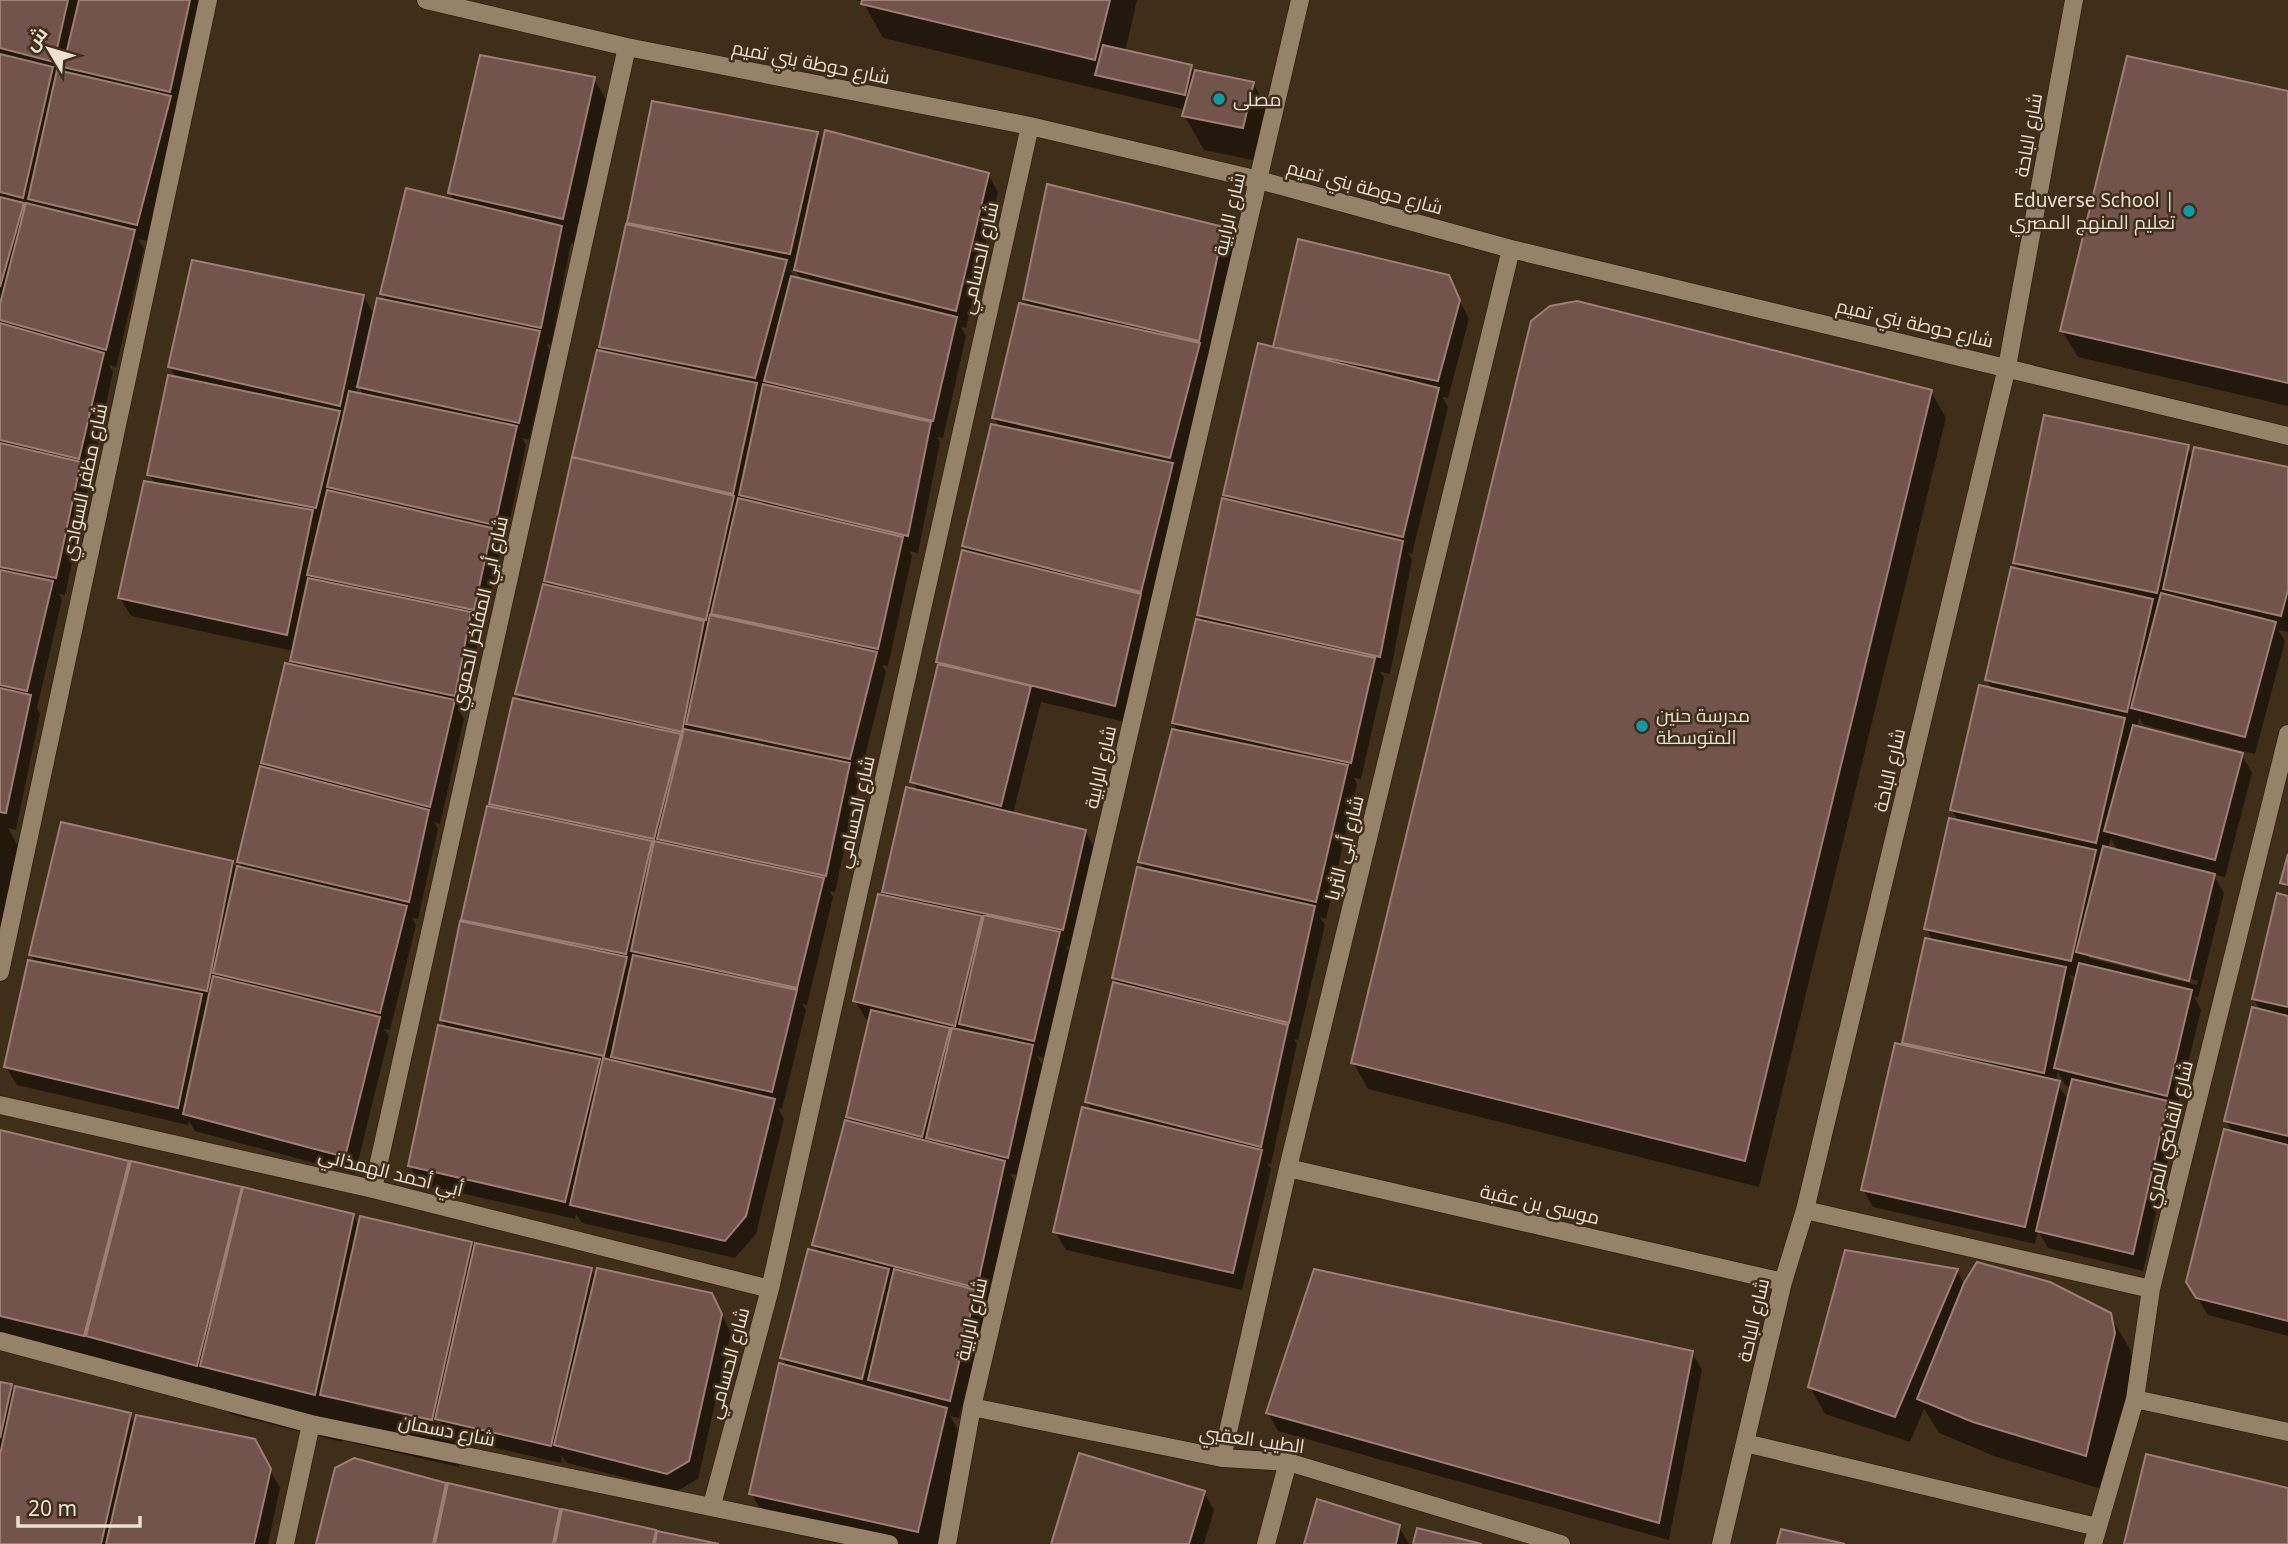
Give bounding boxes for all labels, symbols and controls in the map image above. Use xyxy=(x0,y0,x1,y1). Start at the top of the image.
north arrow xyxy=(14,14,84,84)
text: ش xyxy=(18,21,53,56)
street label: شارع حوطة بني تميم xyxy=(729,34,892,92)
place label: مصلى xyxy=(1233,86,1281,112)
marker: مصلى xyxy=(1211,91,1227,107)
street label: شارع الباحة xyxy=(2008,91,2049,179)
street label: شارع حوطة بني تميم xyxy=(1284,154,1446,222)
street label: شارع الرابية xyxy=(1207,170,1252,258)
place label: Eduverse School | تعليم المنهج المصري xyxy=(2009,187,2175,237)
street label: شارع الحسامي xyxy=(953,199,1006,317)
marker: Eduverse School | تعليم المنهج المصري xyxy=(2181,203,2197,219)
street label: شارع حوطة بني تميم xyxy=(1833,292,1996,356)
street label: شارع مظفر السوادي xyxy=(55,401,115,563)
street label: شارع أبي المفاخر الحموي xyxy=(444,513,516,713)
place label: مدرسة حنين المتوسطة xyxy=(1656,702,1750,750)
marker: مدرسة حنين المتوسطة xyxy=(1634,718,1650,734)
street label: شارع الرابية xyxy=(1078,723,1123,811)
street label: شارع الباحة xyxy=(1867,726,1912,814)
street label: شارع الحسامي xyxy=(829,753,882,871)
street label: شارع أبي الثريا xyxy=(1318,793,1372,904)
street label: شارع القاضي المري xyxy=(2137,1058,2201,1211)
street label: أبي أحمد الهمذاني xyxy=(315,1141,466,1205)
street label: موسى بن عقبة xyxy=(1478,1178,1602,1230)
street label: شارع الرابية xyxy=(949,1275,994,1363)
street label: شارع الباحة xyxy=(1731,1276,1776,1364)
street label: شارع الحسامي xyxy=(701,1304,757,1422)
street label: شارع دسمان xyxy=(396,1408,497,1453)
street label: الطيب العقبي xyxy=(1197,1419,1306,1461)
scale bar xyxy=(18,1484,140,1528)
text: 20 m xyxy=(28,1494,77,1522)

